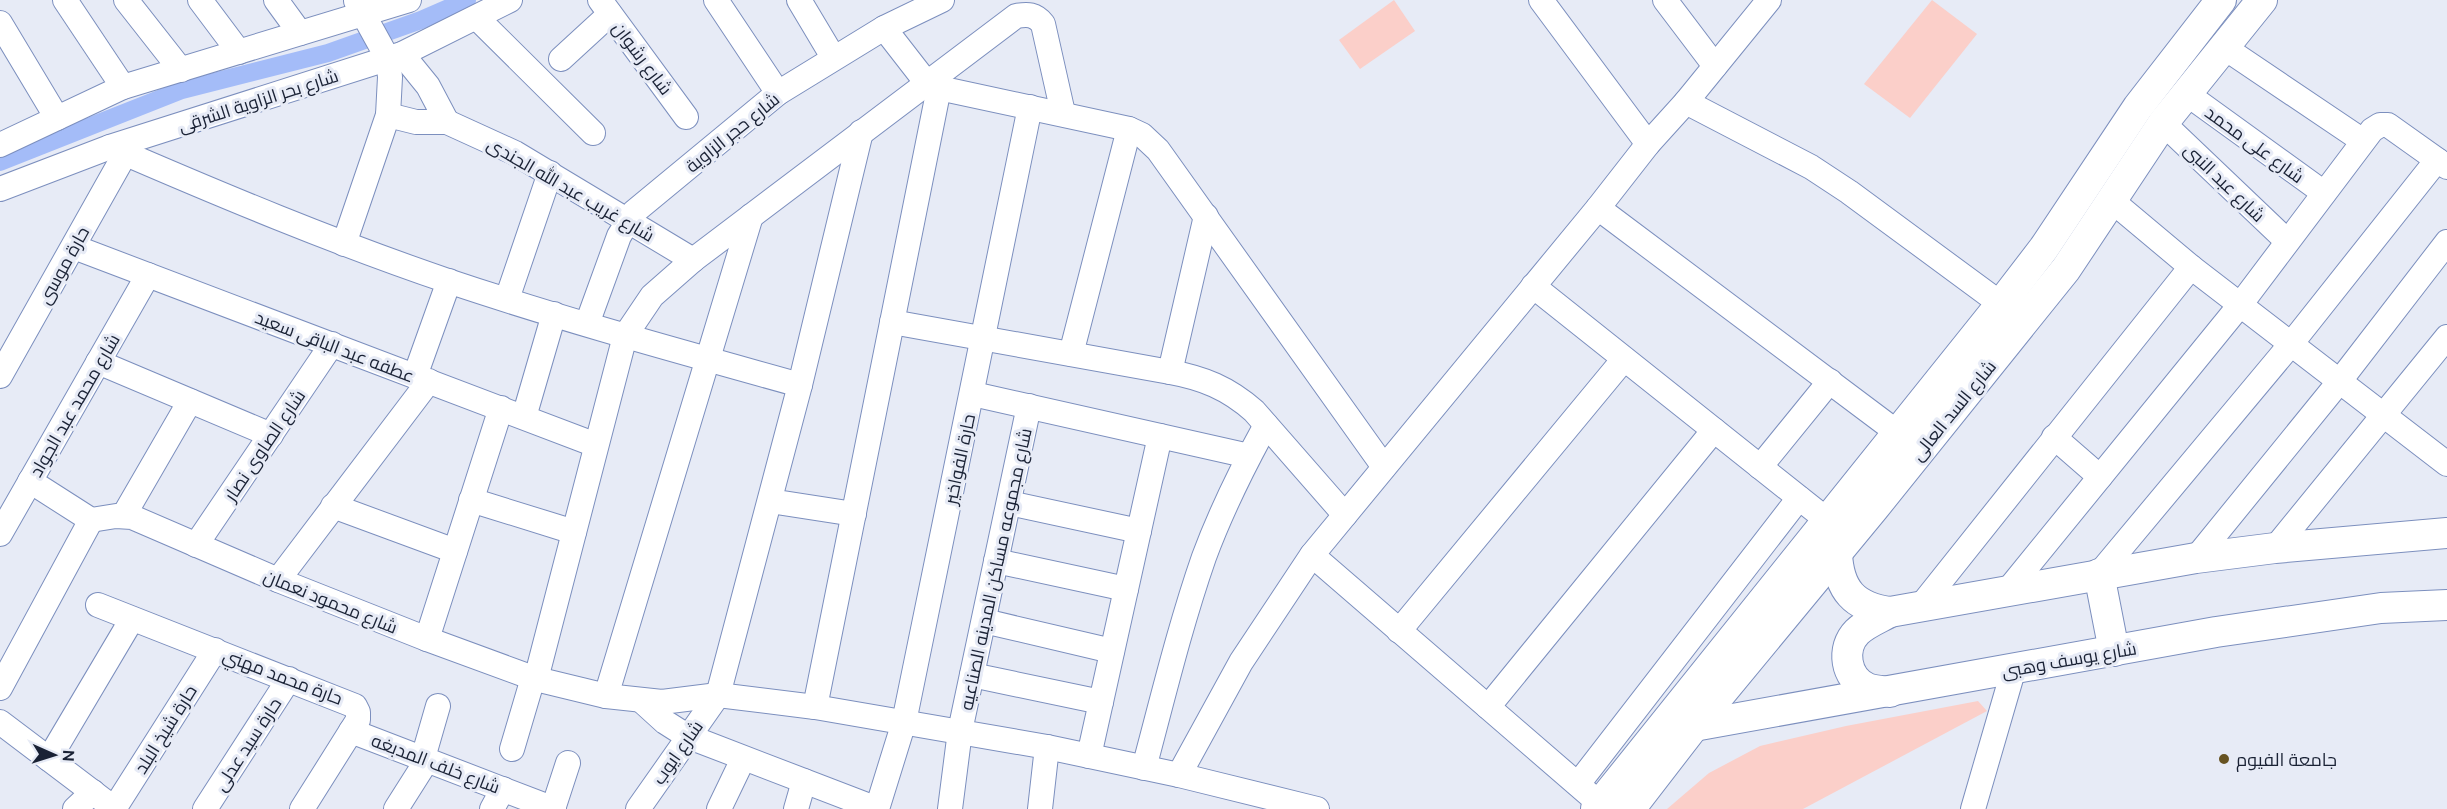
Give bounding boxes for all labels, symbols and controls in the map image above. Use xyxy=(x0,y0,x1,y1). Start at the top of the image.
street label: شارع رشوان xyxy=(607,18,677,100)
street label: شارع بحر الزاوية الشرقى xyxy=(176,65,341,138)
street label: شارع حجر الزاوية xyxy=(681,88,785,178)
street label: شارع على محمد xyxy=(2200,102,2308,189)
street label: شارع غريب عبد الله الجندى xyxy=(482,132,659,248)
street label: شارع عبد النبى xyxy=(2179,139,2269,227)
street label: حارة موسى xyxy=(33,223,94,308)
street label: عطفه عبد الباقى سعيد xyxy=(252,306,417,387)
street label: شارع محمد عبد الجواد xyxy=(25,330,126,481)
street label: شارع السد العالى xyxy=(1907,356,2002,466)
street label: شارع الصاوى نصار xyxy=(219,386,311,507)
street label: حارة الفواخير xyxy=(939,412,980,507)
street label: شارع مجموعه مساكن المدينه الصناعيه xyxy=(955,426,1038,712)
street label: شارع محمود نعمان xyxy=(260,565,401,640)
street label: شارع يوسف وهبى xyxy=(2000,637,2138,684)
street label: حارة محمد مهني xyxy=(219,644,346,713)
street label: حارة شيخ البلد xyxy=(130,681,203,779)
street label: حارة سيد عدلى xyxy=(209,694,286,796)
street label: شارع ايوب xyxy=(648,716,709,789)
north arrow xyxy=(24,725,84,785)
street label: شارع خلف المدبغه xyxy=(368,729,503,799)
text: N xyxy=(60,749,78,762)
place label: جامعة الفيوم xyxy=(2236,749,2337,772)
marker: جامعة الفيوم xyxy=(2217,752,2231,766)

